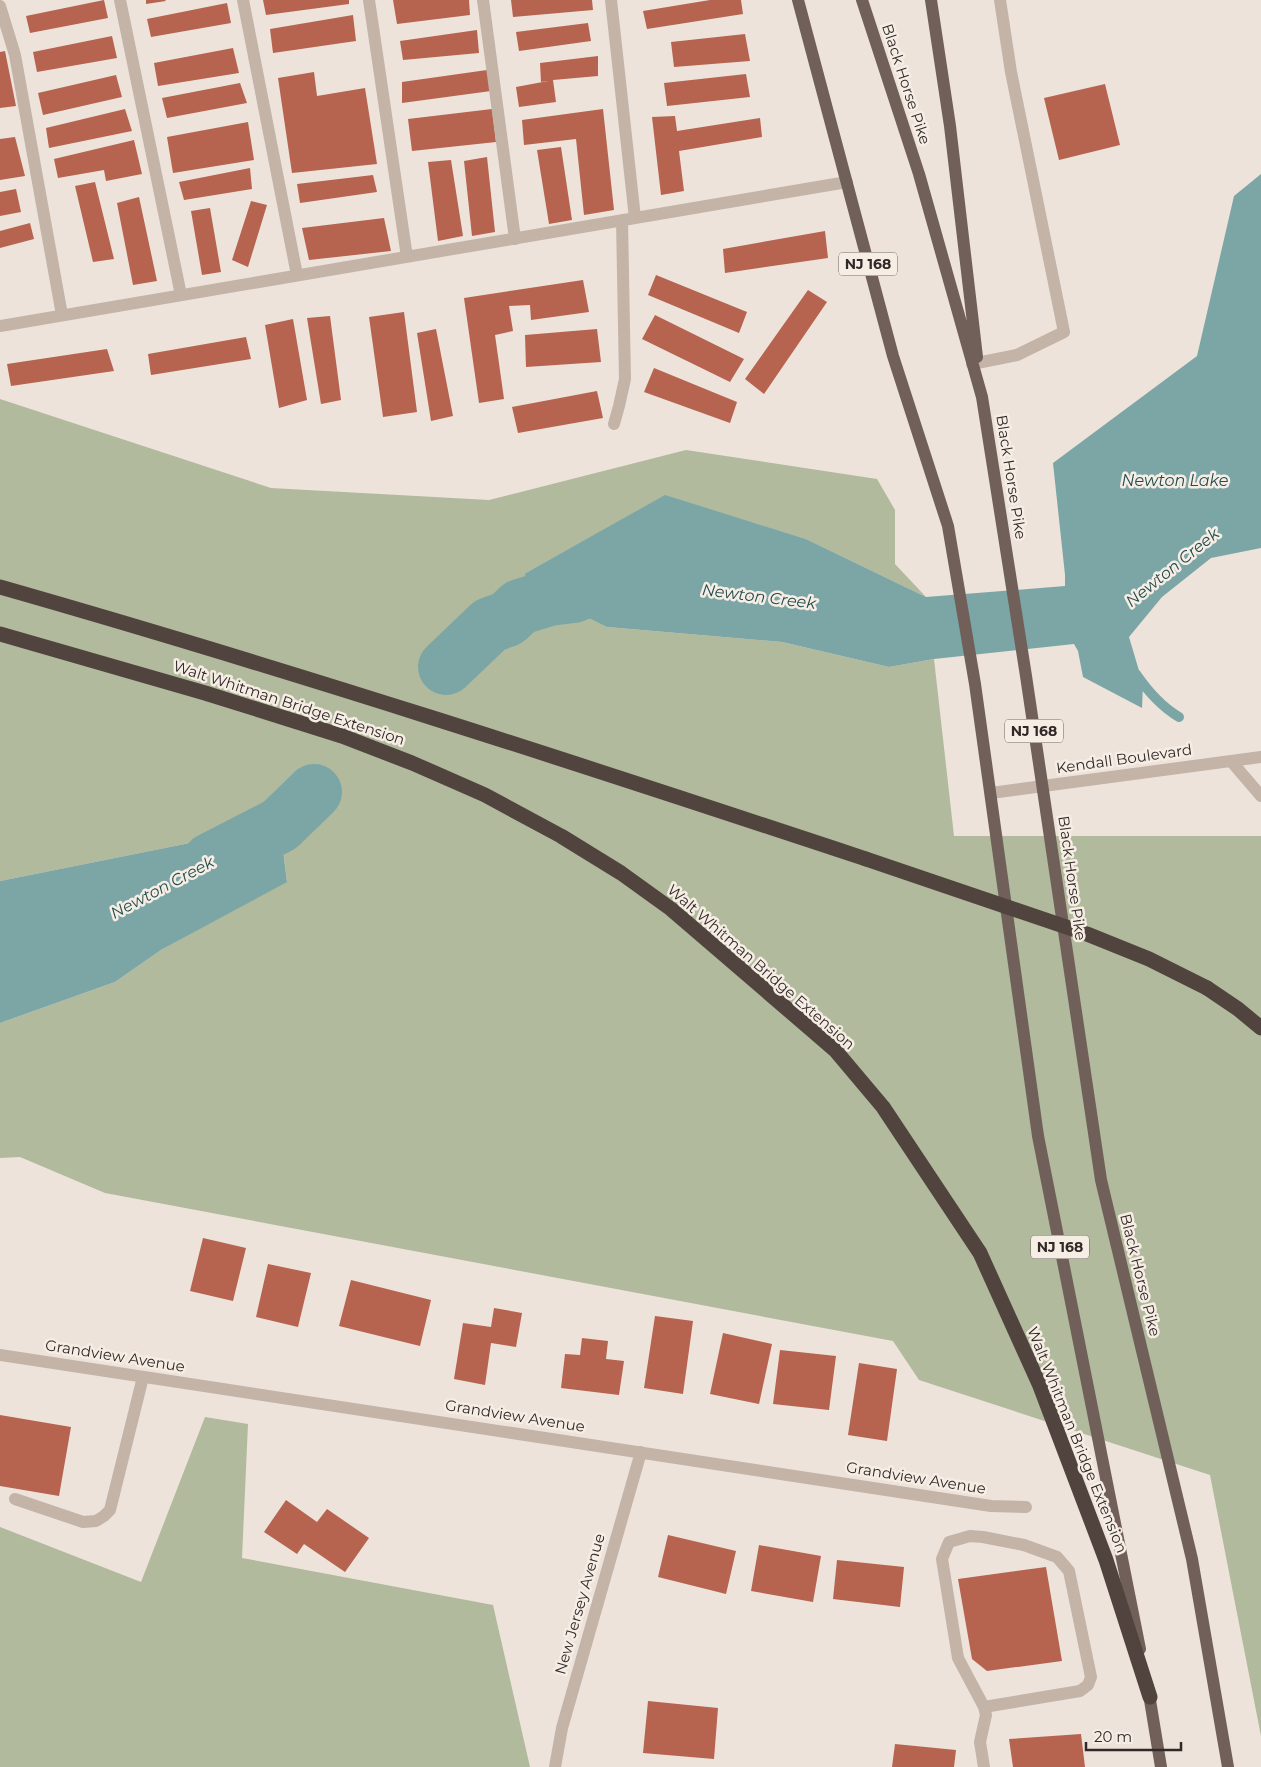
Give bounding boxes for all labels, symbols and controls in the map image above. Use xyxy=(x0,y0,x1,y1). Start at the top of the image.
street label: Black Horse Pike xyxy=(878,21,935,147)
road number: NJ 168 xyxy=(839,252,897,276)
street label: Black Horse Pike xyxy=(992,413,1031,541)
water label: Newton Lake xyxy=(1122,471,1228,490)
water label: Newton Creek xyxy=(1122,523,1224,611)
water label: Newton Creek xyxy=(701,580,818,613)
street label: Walt Whitman Bridge Extension xyxy=(171,656,407,749)
road number: NJ 168 xyxy=(1005,719,1063,742)
street label: Kendall Boulevard xyxy=(1055,740,1193,777)
street label: Black Horse Pike xyxy=(1054,814,1091,942)
water label: Newton Creek xyxy=(107,851,219,923)
street label: Walt Whitman Bridge Extension xyxy=(664,880,859,1053)
street label: Black Horse Pike xyxy=(1116,1212,1165,1338)
road number: NJ 168 xyxy=(1031,1236,1089,1258)
street label: Walt Whitman Bridge Extension xyxy=(1023,1324,1132,1556)
street label: Grandview Avenue xyxy=(44,1335,186,1376)
street label: Grandview Avenue xyxy=(444,1395,586,1436)
street label: Grandview Avenue xyxy=(845,1457,987,1498)
street label: New Jersey Avenue xyxy=(550,1531,609,1677)
scale bar xyxy=(1086,1720,1181,1752)
text: 20 m xyxy=(1094,1727,1132,1746)

